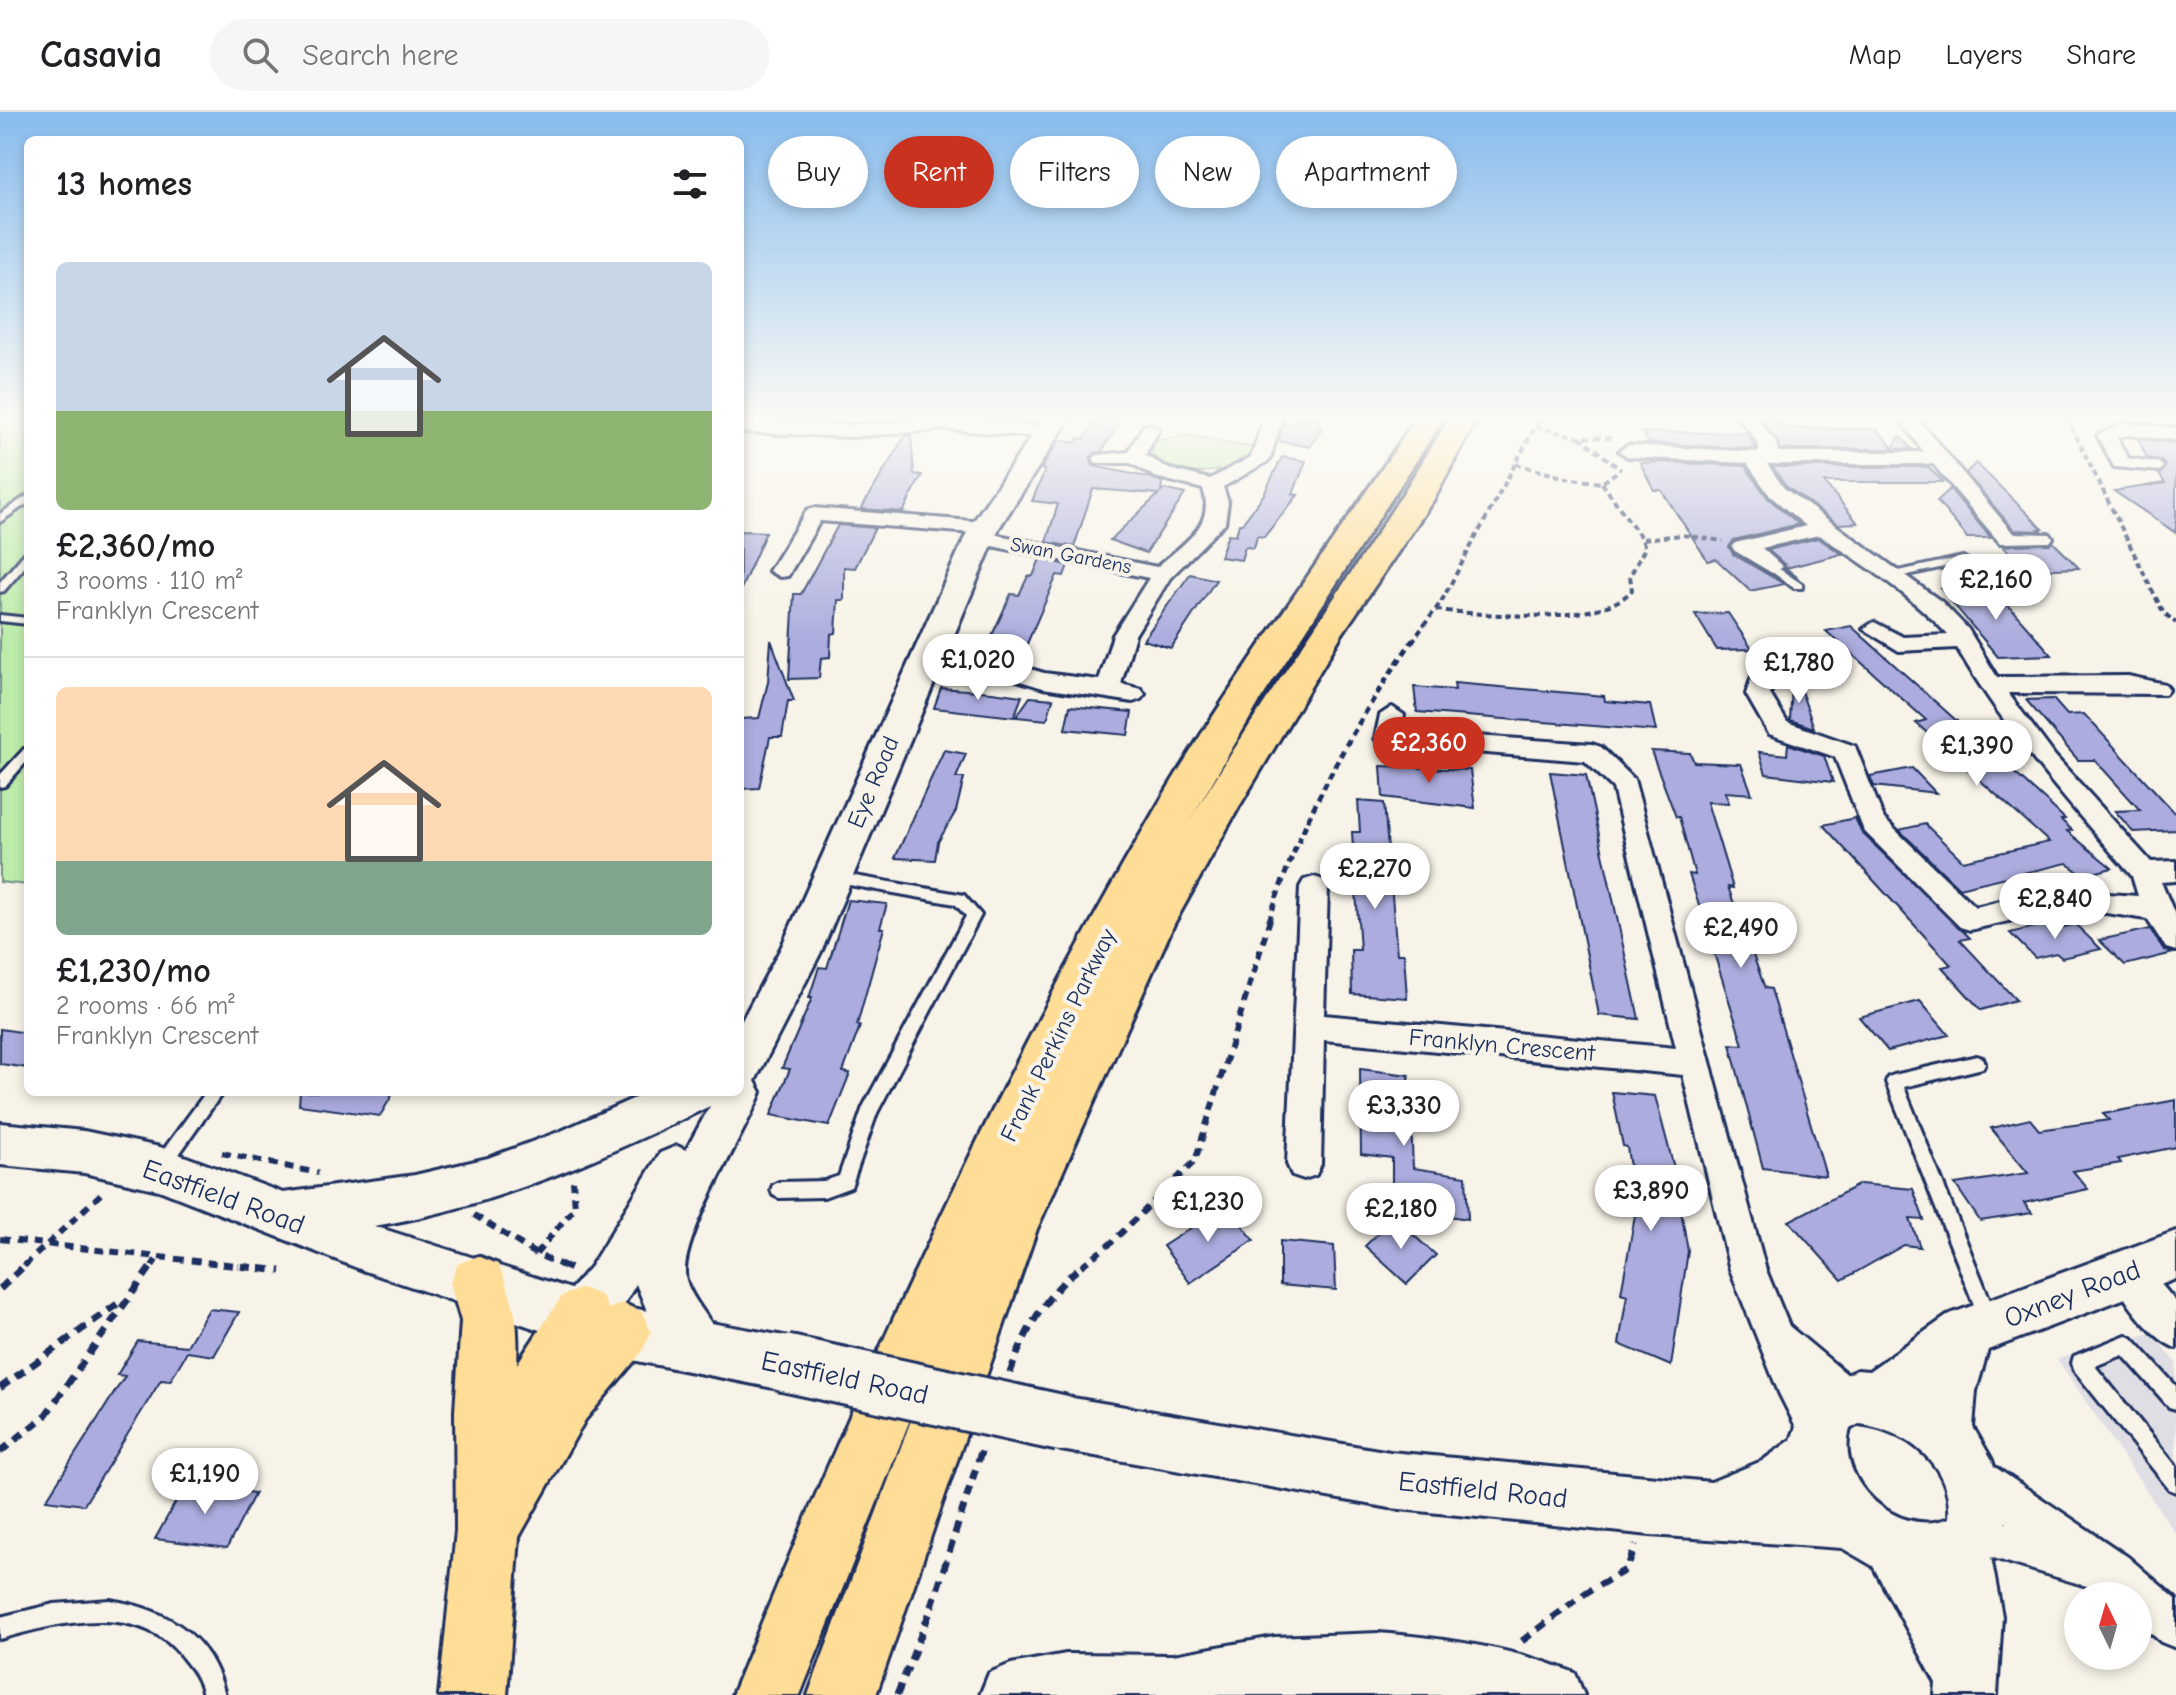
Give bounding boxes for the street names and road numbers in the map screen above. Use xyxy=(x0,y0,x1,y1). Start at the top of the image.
street label: Swan Gardens xyxy=(1008,532,1133,578)
street label: Eye Road xyxy=(841,732,905,832)
street label: Frank Perkins Parkway xyxy=(994,924,1122,1146)
street label: Franklyn Crescent xyxy=(1408,1023,1597,1067)
street label: Eastfield Road xyxy=(138,1153,309,1241)
street label: Oxney Road xyxy=(2000,1253,2145,1335)
street label: Eastfield Road xyxy=(758,1345,931,1411)
street label: Eastfield Road xyxy=(1397,1465,1569,1515)

